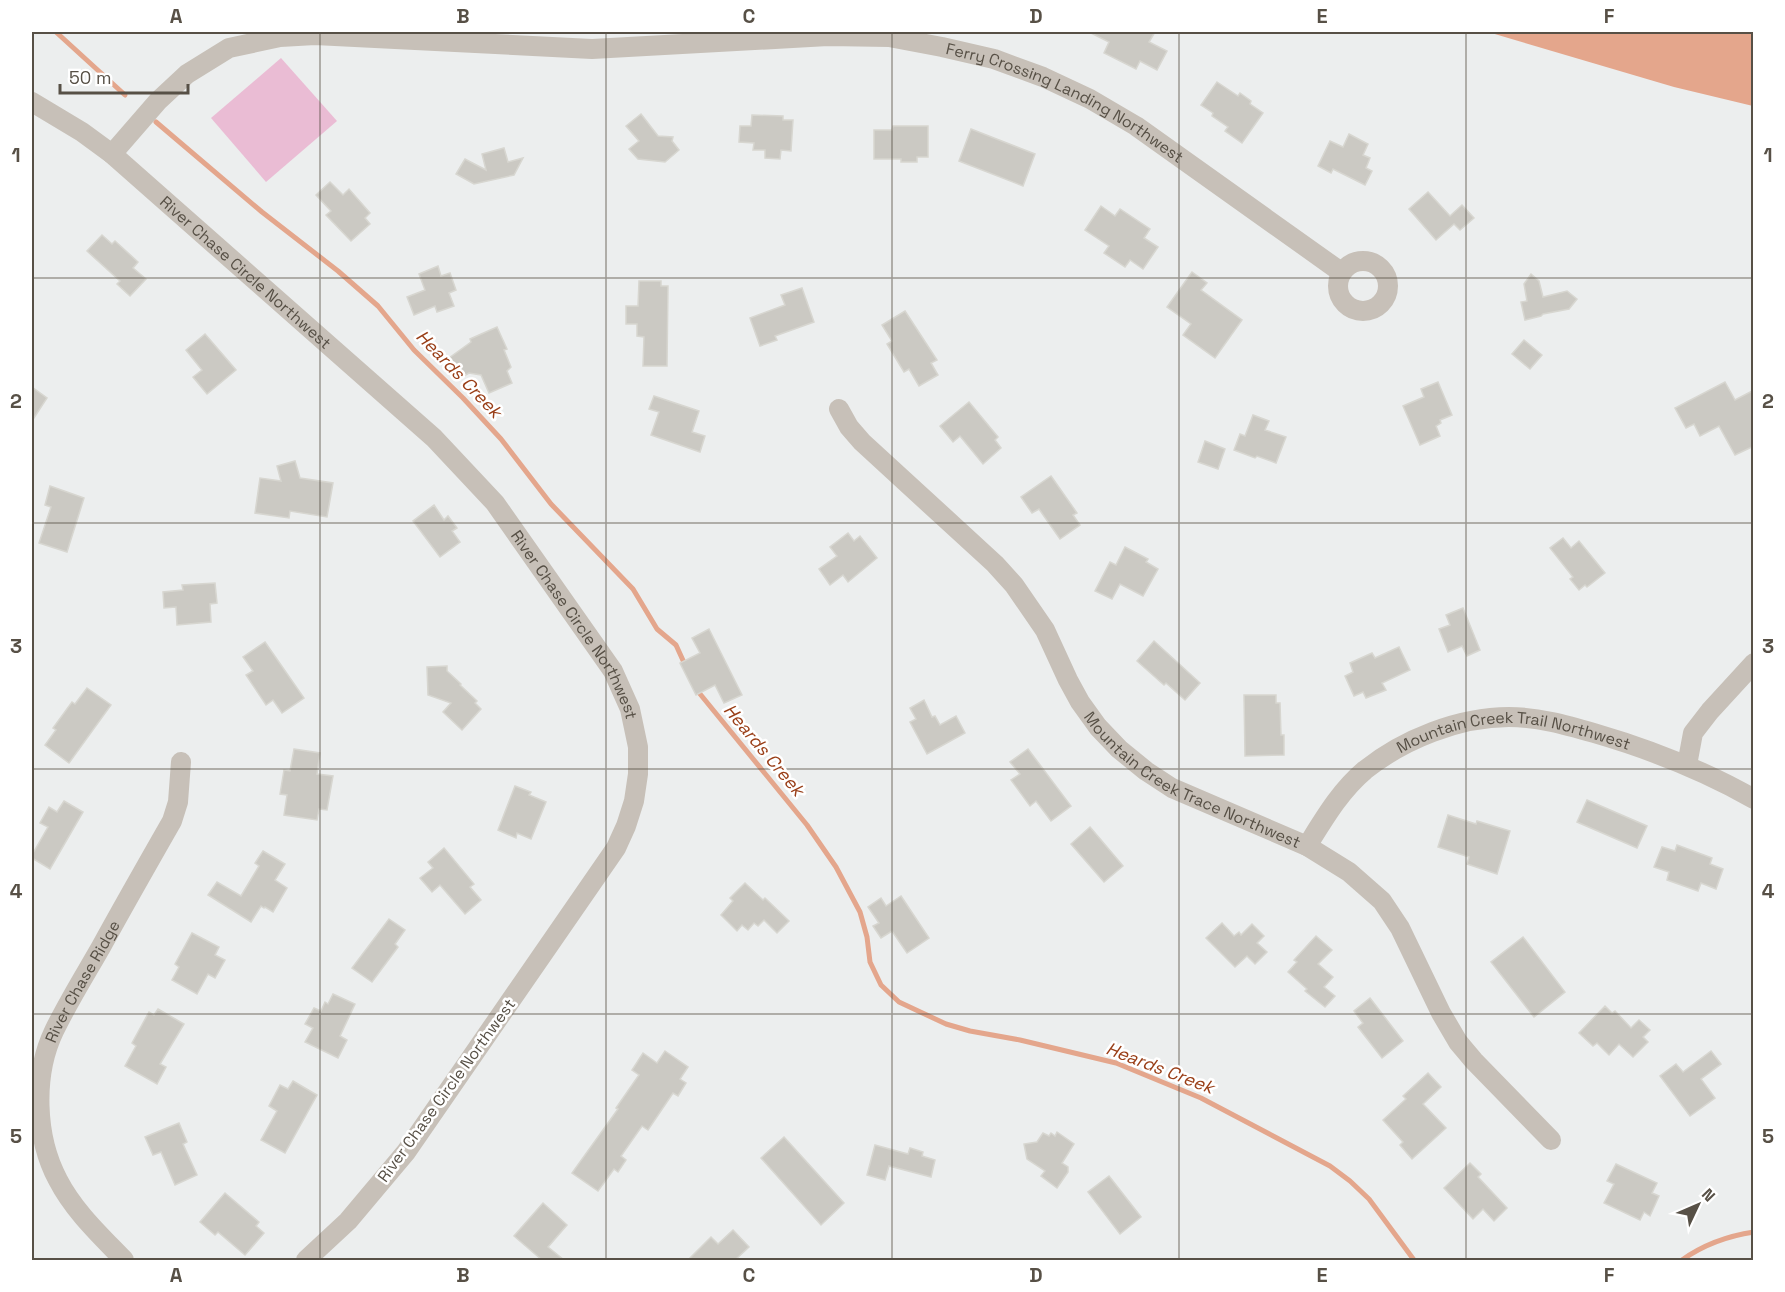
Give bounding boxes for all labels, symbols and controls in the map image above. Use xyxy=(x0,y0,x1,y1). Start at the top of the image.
text: A xyxy=(170,3,183,29)
text: B xyxy=(456,3,470,29)
text: C xyxy=(743,3,756,29)
text: D xyxy=(1029,3,1043,29)
text: E xyxy=(1316,3,1328,29)
text: F xyxy=(1604,3,1615,29)
street label: Ferry Crossing Landing Northwest xyxy=(944,38,1188,168)
scale bar xyxy=(60,57,188,95)
text: 50 m xyxy=(69,66,111,89)
text: 1 xyxy=(11,142,21,168)
text: 1 xyxy=(1763,142,1773,168)
street label: River Chase Circle Northwest xyxy=(155,191,336,354)
water label: Heards Creek xyxy=(411,325,509,424)
text: 2 xyxy=(10,388,22,414)
text: 2 xyxy=(1762,388,1774,414)
street label: River Chase Circle Northwest xyxy=(506,526,642,721)
text: 3 xyxy=(10,633,22,659)
text: 3 xyxy=(1762,633,1774,659)
water label: Heards Creek xyxy=(719,699,811,803)
street label: Mountain Creek Trace Northwest xyxy=(1079,707,1304,853)
text: Mountain Creek Trail Northwest xyxy=(1393,707,1633,758)
street label: Mountain Creek Trail Northwest xyxy=(1394,738,1636,762)
text: 4 xyxy=(10,878,23,904)
text: 4 xyxy=(1762,878,1775,904)
street label: River Chase Ridge xyxy=(40,916,125,1046)
street label: River Chase Circle Northwest xyxy=(373,995,520,1186)
water label: Heards Creek xyxy=(1103,1036,1220,1100)
text: 5 xyxy=(10,1123,22,1149)
text: 5 xyxy=(1762,1123,1774,1149)
north arrow xyxy=(1668,1175,1728,1235)
text: N xyxy=(1697,1184,1720,1206)
text: A xyxy=(170,1262,183,1288)
text: B xyxy=(456,1262,470,1288)
text: C xyxy=(743,1262,756,1288)
text: D xyxy=(1029,1262,1043,1288)
text: E xyxy=(1316,1262,1328,1288)
text: F xyxy=(1604,1262,1615,1288)

